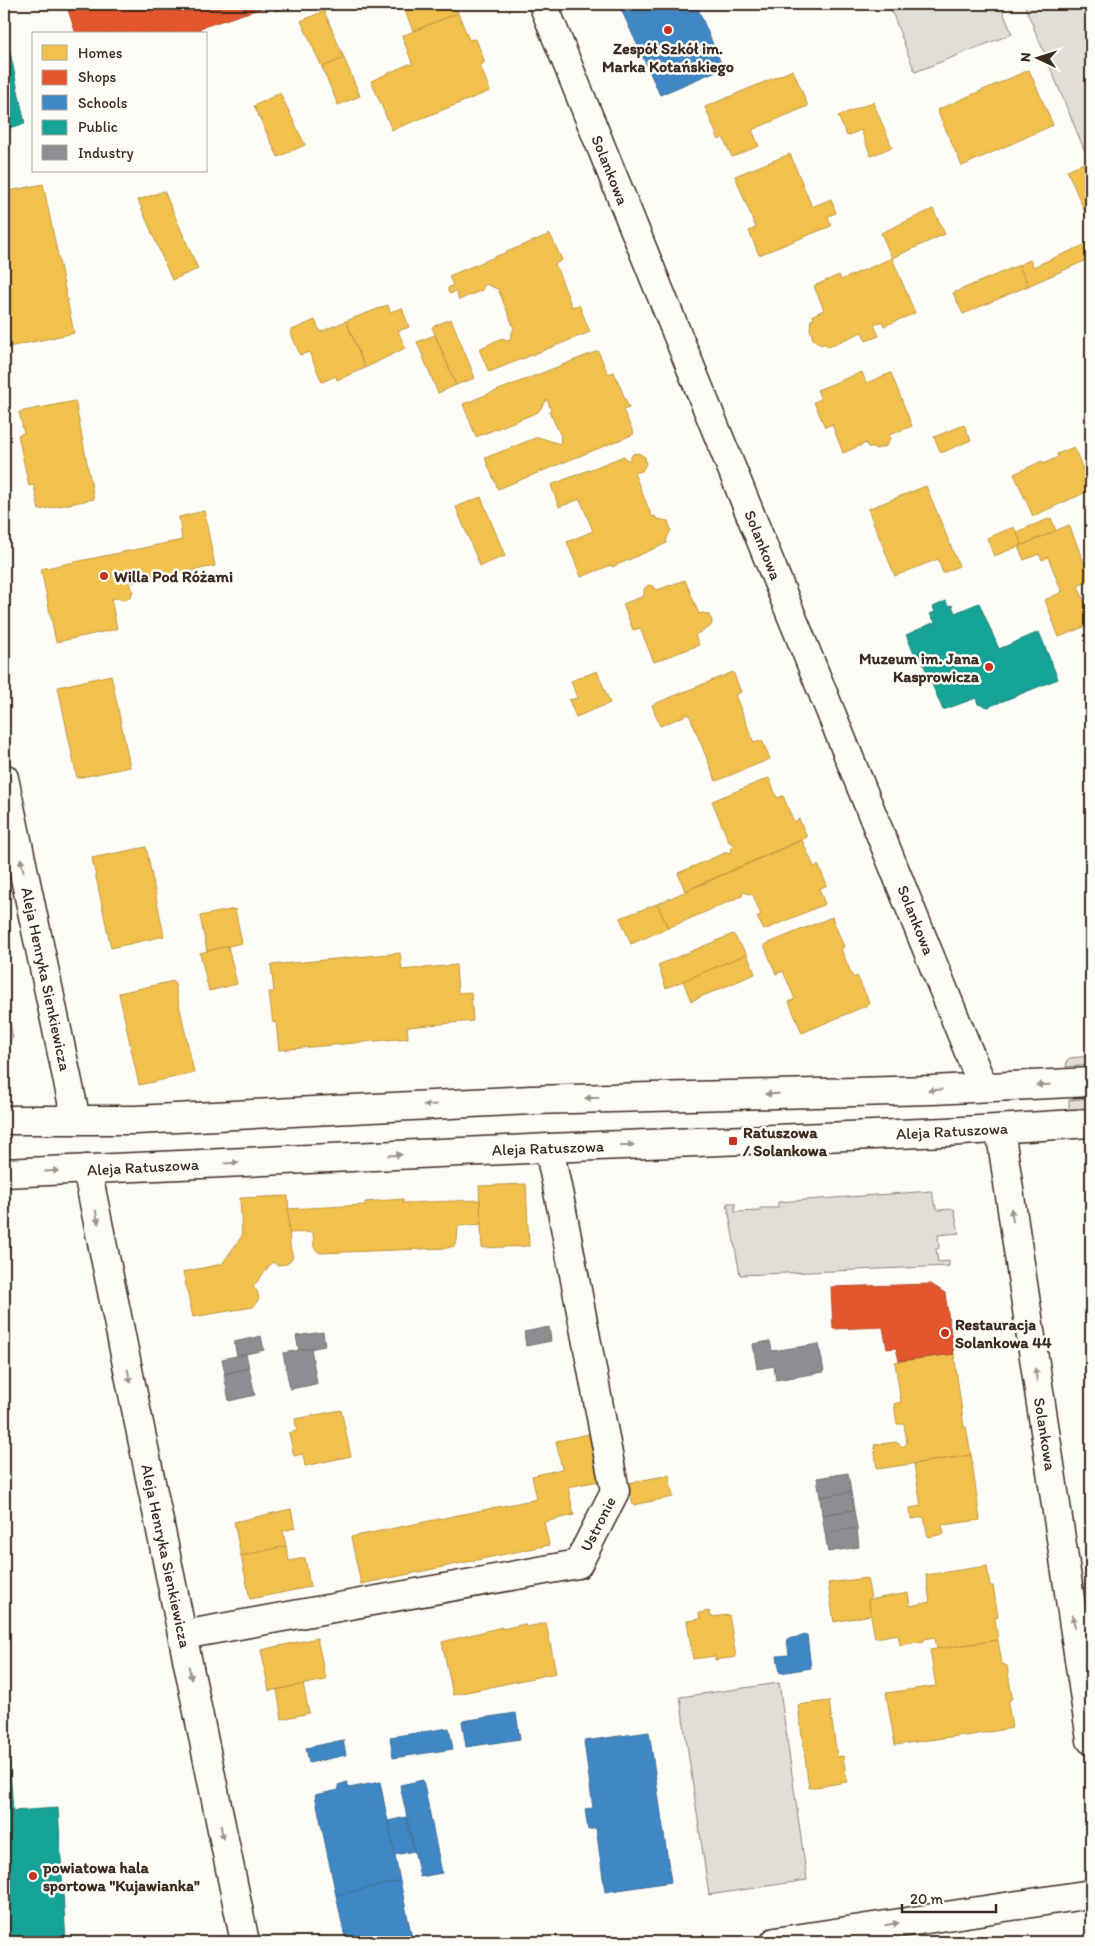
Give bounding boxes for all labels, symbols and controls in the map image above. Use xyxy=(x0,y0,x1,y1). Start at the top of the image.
marker: Zespół Szkół im. Marka Kotańskiego xyxy=(662,24,674,36)
legend xyxy=(32,32,208,172)
north arrow xyxy=(1012,32,1062,82)
place label: Zespół Szkół im. Marka Kotańskiego xyxy=(602,39,734,77)
text: Homes xyxy=(78,44,123,62)
text: N xyxy=(1017,52,1034,62)
text: Shops xyxy=(78,68,117,86)
text: Schools xyxy=(78,94,128,112)
text: Public xyxy=(78,118,118,136)
street label: Solankowa xyxy=(587,132,633,208)
text: Industry xyxy=(78,144,134,162)
street label: Solankowa xyxy=(740,507,786,583)
place label: Willa Pod Różami xyxy=(114,567,233,586)
marker: Willa Pod Różami xyxy=(98,570,110,582)
place label: Muzeum im. Jana Kasprowicza xyxy=(859,649,980,687)
marker: Muzeum im. Jana Kasprowicza xyxy=(983,661,995,673)
one-way arrow xyxy=(18,857,26,872)
street label: Solankowa xyxy=(893,882,939,958)
street label: Aleja Henryka Sienkiewicza xyxy=(17,885,75,1073)
one-way arrow xyxy=(1034,1081,1050,1089)
one-way arrow xyxy=(926,1087,942,1095)
one-way arrow xyxy=(764,1090,780,1098)
one-way arrow xyxy=(584,1094,600,1102)
one-way arrow xyxy=(422,1102,438,1110)
street label: Aleja Ratuszowa xyxy=(895,1119,1009,1143)
place label: Ratuszowa / Solankowa xyxy=(742,1123,828,1160)
marker: Ratuszowa / Solankowa xyxy=(727,1135,739,1147)
street label: Aleja Ratuszowa xyxy=(492,1137,605,1159)
one-way arrow xyxy=(619,1140,635,1148)
one-way arrow xyxy=(387,1151,403,1159)
street label: Aleja Ratuszowa xyxy=(86,1155,200,1179)
one-way arrow xyxy=(225,1158,241,1166)
one-way arrow xyxy=(45,1167,61,1175)
one-way arrow xyxy=(1008,1206,1016,1222)
one-way arrow xyxy=(93,1210,101,1225)
place label: Restauracja Solankowa 44 xyxy=(955,1315,1052,1352)
marker: Restauracja Solankowa 44 xyxy=(939,1327,951,1339)
one-way arrow xyxy=(1032,1367,1040,1383)
one-way arrow xyxy=(126,1369,134,1385)
street label: Solankowa xyxy=(1030,1396,1060,1473)
street label: Aleja Henryka Sienkiewicza xyxy=(137,1462,195,1650)
street label: Ustronie xyxy=(576,1493,620,1555)
one-way arrow xyxy=(1069,1614,1077,1630)
one-way arrow xyxy=(186,1665,194,1680)
one-way arrow xyxy=(219,1824,227,1840)
place label: powiatowa hala sportowa "Kujawianka" xyxy=(42,1858,200,1896)
marker: powiatowa hala sportowa "Kujawianka" xyxy=(27,1870,39,1882)
scale bar xyxy=(902,1881,996,1913)
text: 20 m xyxy=(910,1890,944,1908)
one-way arrow xyxy=(885,1920,901,1928)

